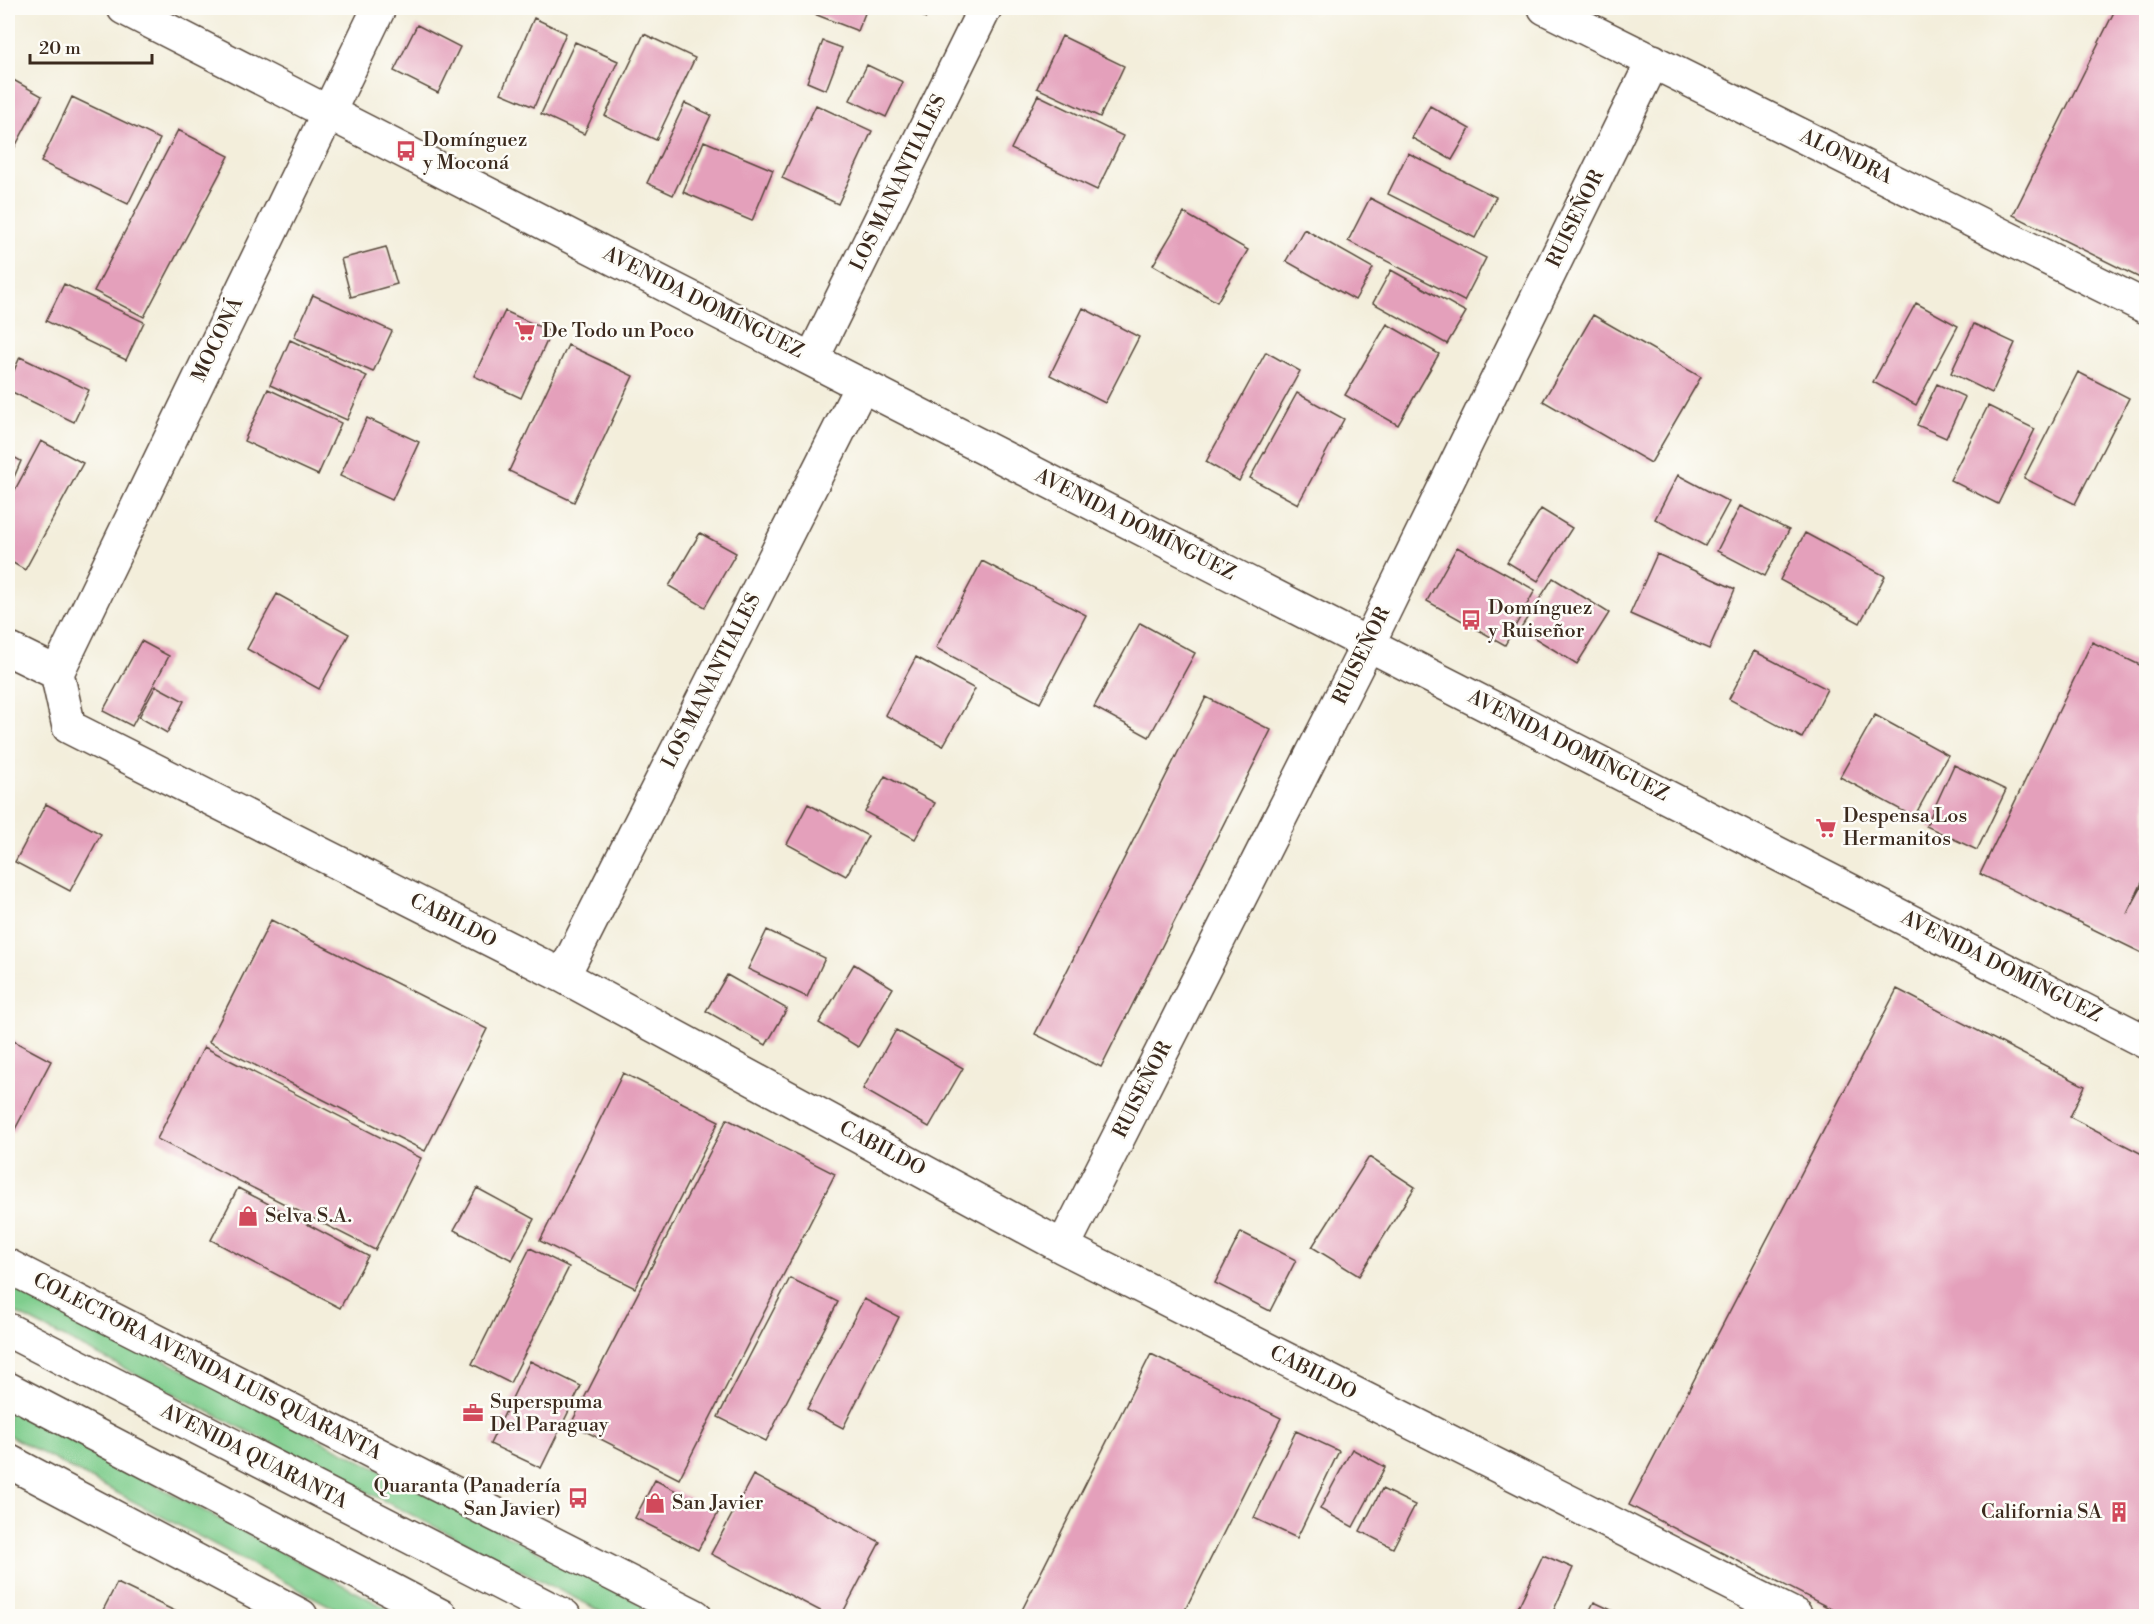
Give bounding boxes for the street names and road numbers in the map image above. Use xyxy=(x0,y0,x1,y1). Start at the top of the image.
street label: LOS MANANTIALES xyxy=(845,91,953,275)
street label: ALONDRA xyxy=(1795,123,1897,191)
street label: RUISEÑOR xyxy=(1540,164,1611,272)
street label: AVENIDA DOMÍNGUEZ xyxy=(598,240,808,364)
street label: MOCONÁ xyxy=(186,292,250,386)
street label: AVENIDA DOMÍNGUEZ xyxy=(1030,462,1240,586)
street label: LOS MANANTIALES xyxy=(657,589,767,773)
street label: RUISEÑOR xyxy=(1326,601,1397,709)
street label: AVENIDA DOMÍNGUEZ xyxy=(1463,683,1673,807)
street label: CABILDO xyxy=(405,889,501,953)
street label: AVENIDA DOMÍNGUEZ xyxy=(1896,904,2106,1028)
street label: RUISEÑOR xyxy=(1106,1036,1179,1142)
street label: CABILDO xyxy=(835,1116,929,1182)
street label: COLECTORA AVENIDA LUIS QUARANTA xyxy=(28,1268,387,1467)
street label: CABILDO xyxy=(1265,1341,1361,1405)
street label: AVENIDA QUARANTA xyxy=(155,1399,353,1516)

